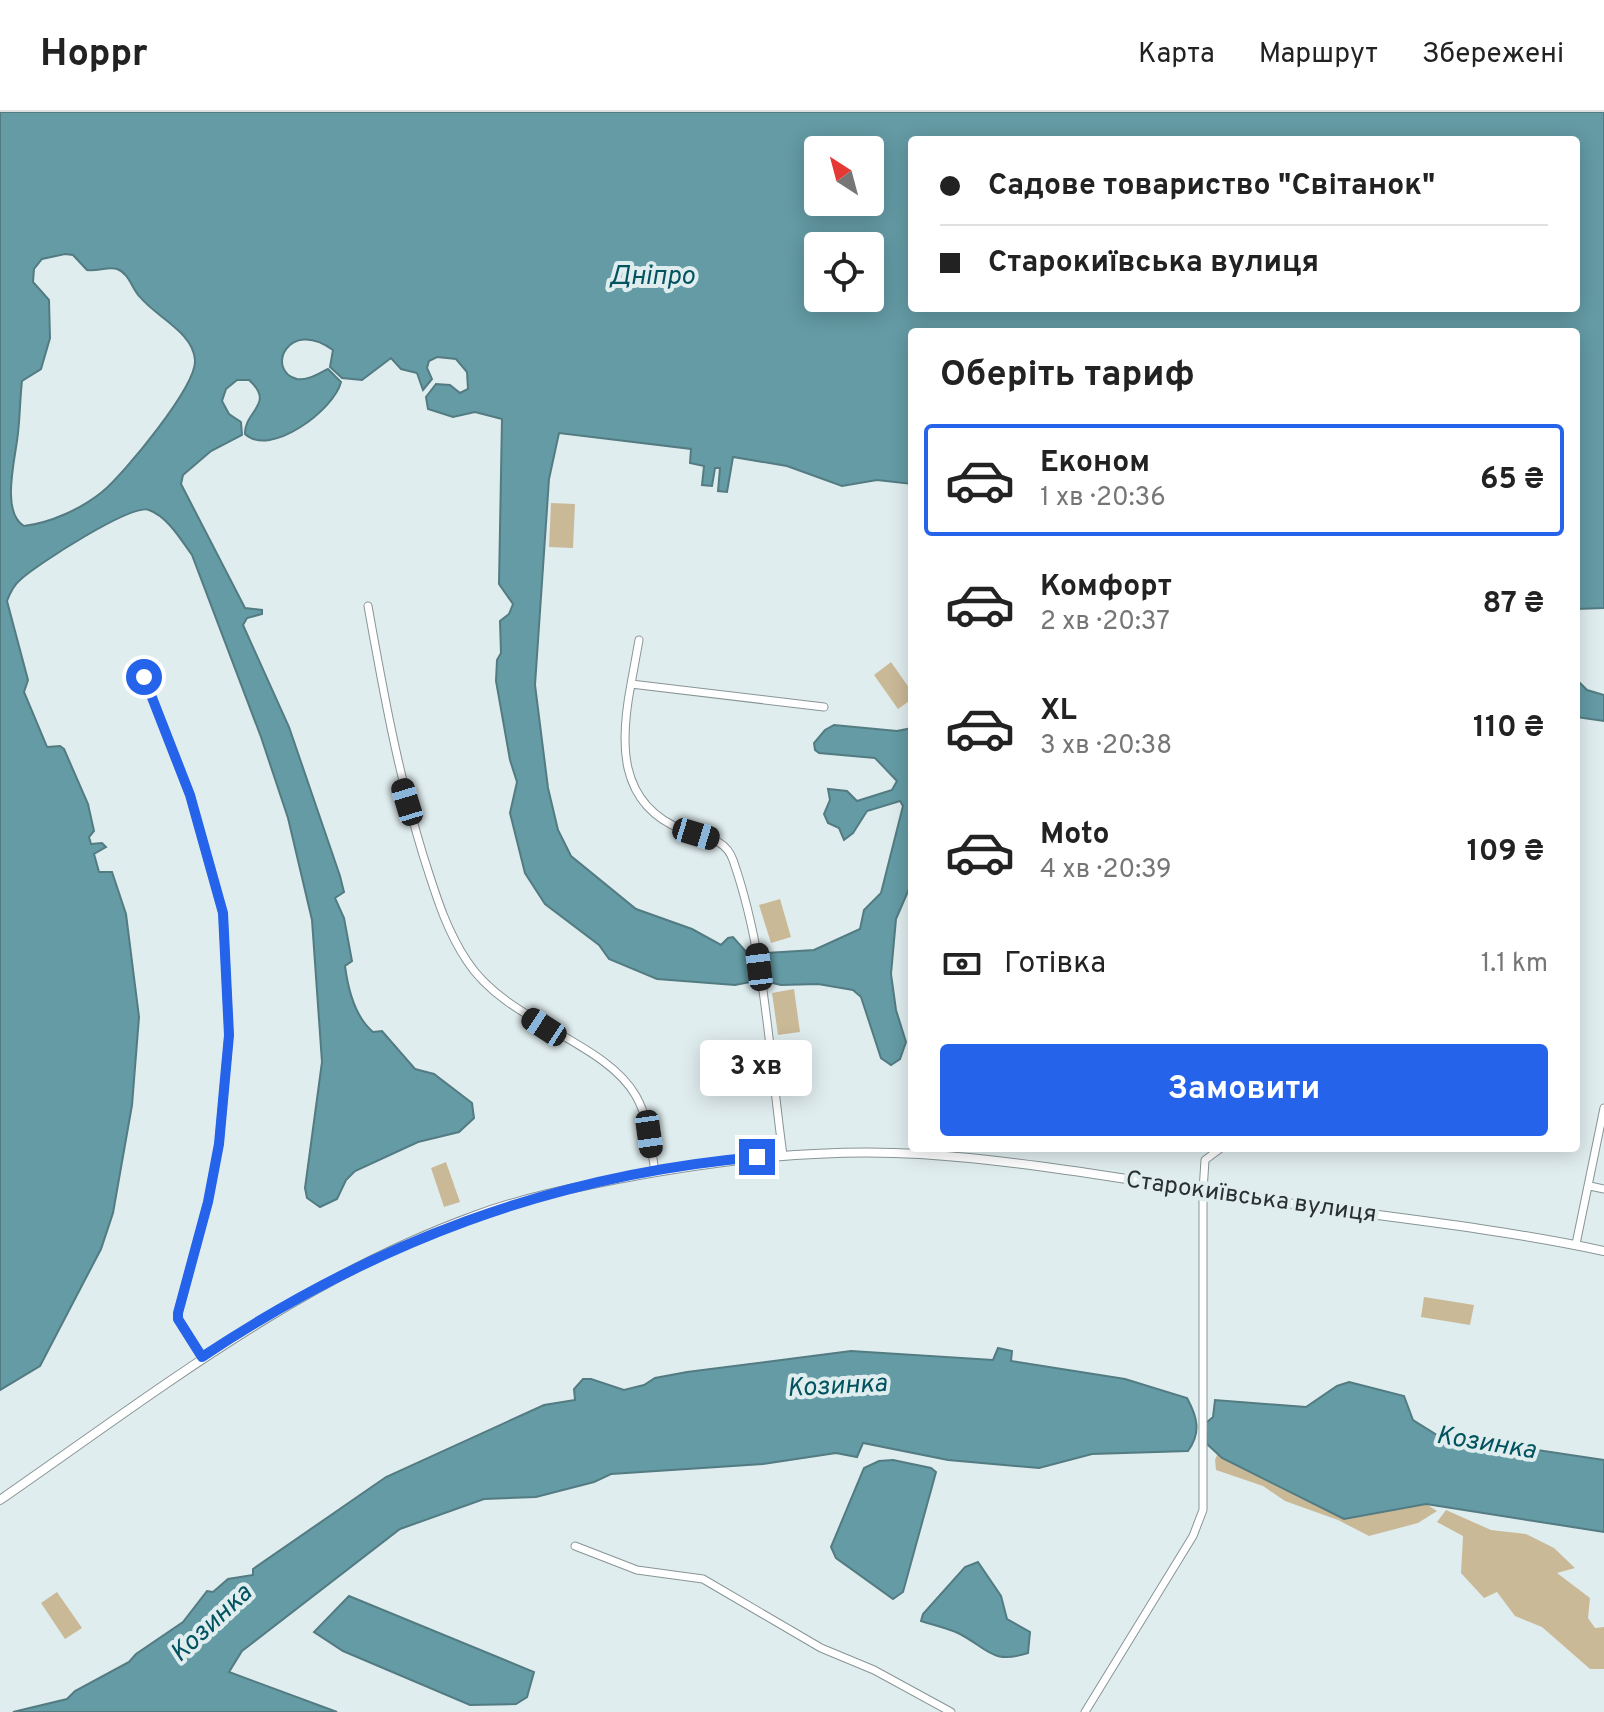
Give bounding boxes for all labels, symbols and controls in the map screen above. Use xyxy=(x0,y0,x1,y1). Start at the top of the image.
text: Hoppr xyxy=(40,31,148,80)
text: Карта xyxy=(1138,37,1215,73)
text: Маршрут xyxy=(1259,37,1378,73)
text: Збережені xyxy=(1422,37,1564,73)
north arrow xyxy=(804,136,884,216)
map controls xyxy=(804,136,884,312)
text: Садове товариство "Світанок" xyxy=(988,168,1435,205)
button: locate xyxy=(804,232,884,312)
text: Старокиївська вулиця xyxy=(988,245,1319,282)
water label: Дніпро xyxy=(609,261,695,294)
text: Оберіть тариф xyxy=(940,353,1195,399)
icon: car xyxy=(944,444,1016,516)
text: Економ xyxy=(1040,445,1150,482)
text: 65 ₴ xyxy=(1480,462,1544,499)
text: 1 хв · 20:36 xyxy=(1040,482,1166,515)
icon: car xyxy=(944,568,1016,640)
text: Комфорт xyxy=(1040,569,1172,606)
text: 87 ₴ xyxy=(1482,586,1544,623)
text: 2 хв · 20:37 xyxy=(1040,606,1170,639)
route start xyxy=(126,659,162,695)
icon: car xyxy=(944,692,1016,764)
text: XL xyxy=(1040,693,1077,730)
text: 110 ₴ xyxy=(1473,710,1544,747)
text: 3 хв · 20:38 xyxy=(1040,730,1172,763)
car xyxy=(389,776,425,828)
car xyxy=(670,816,722,852)
icon: car xyxy=(944,816,1016,888)
text: Moto xyxy=(1040,817,1110,854)
text: 109 ₴ xyxy=(1467,834,1544,871)
text: 4 хв · 20:39 xyxy=(1040,854,1172,887)
car xyxy=(744,942,774,992)
icon: cash xyxy=(940,942,984,986)
text: Готівка xyxy=(1004,946,1106,983)
text: 1.1 km xyxy=(1481,948,1548,981)
car xyxy=(517,1004,571,1050)
callout: 3 хв xyxy=(701,1041,813,1097)
button: Замовити xyxy=(940,1044,1548,1136)
text: 3 хв xyxy=(730,1051,782,1084)
car xyxy=(634,1109,664,1159)
route end xyxy=(739,1139,775,1175)
street label: Старокиївська вулиця xyxy=(1124,1166,1378,1230)
water label: Козинка xyxy=(786,1368,889,1406)
water label: Козинка xyxy=(1434,1420,1539,1468)
water label: Козинка xyxy=(164,1577,260,1670)

